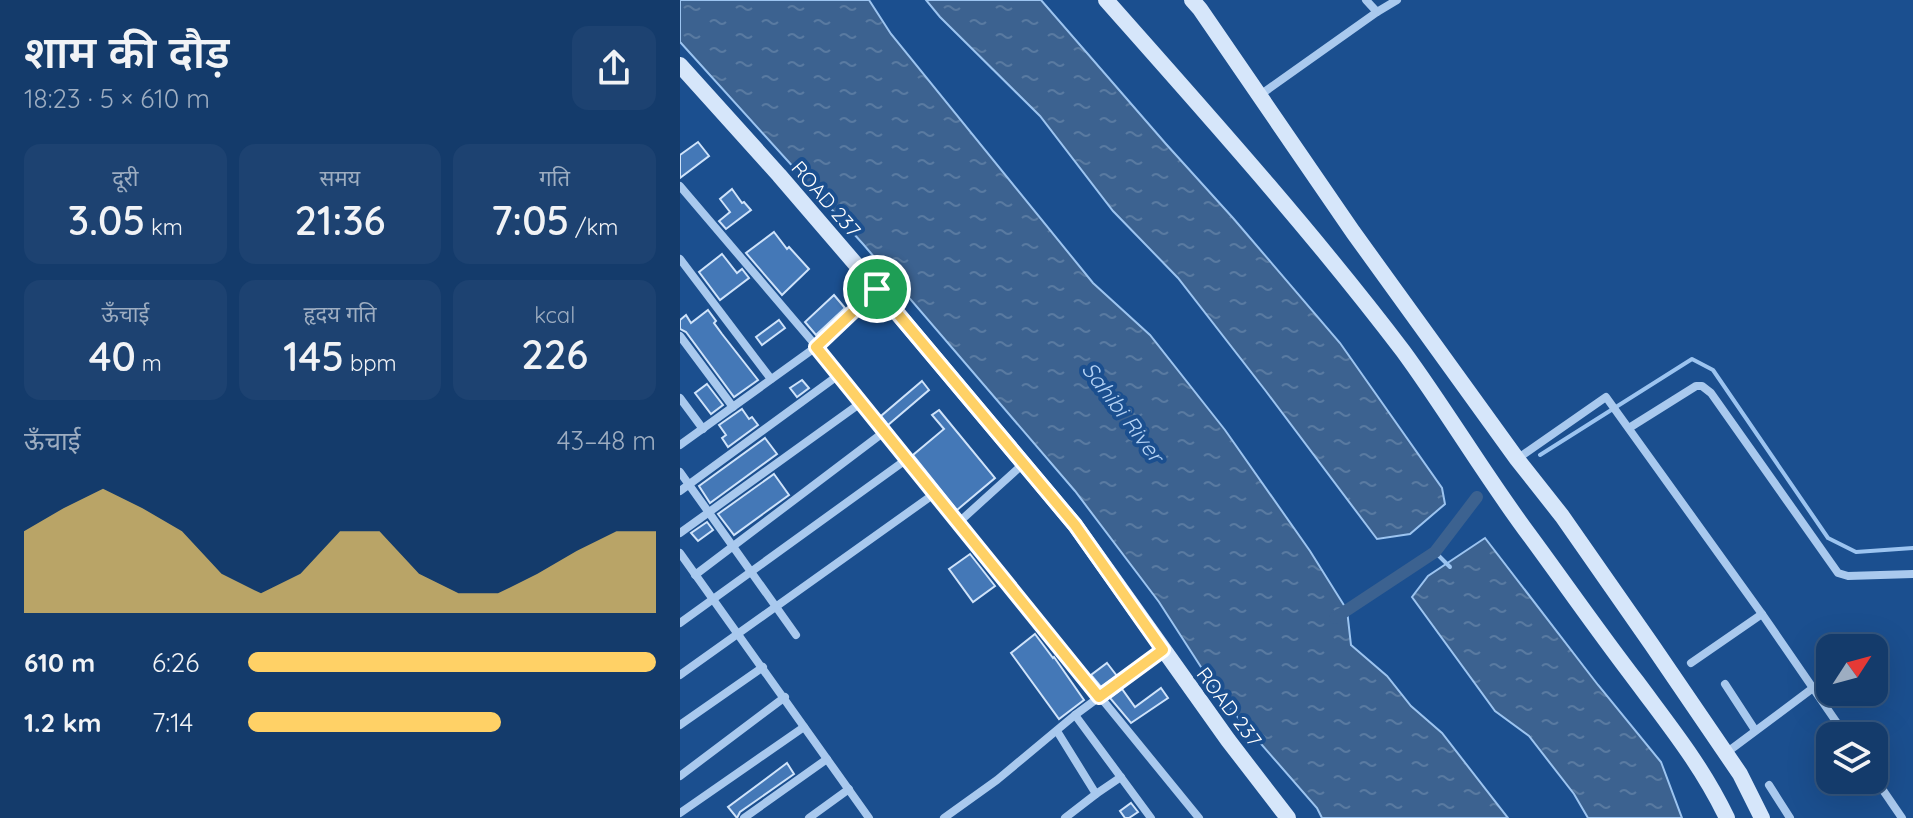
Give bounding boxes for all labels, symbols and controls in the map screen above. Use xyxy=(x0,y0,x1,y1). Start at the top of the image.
text: शाम की दौड़ xyxy=(24,24,230,79)
button: share xyxy=(572,26,656,110)
text: 18:23 · 5 × 610 m xyxy=(24,82,210,115)
street label: ROAD 237 xyxy=(786,155,866,242)
text: दूरी xyxy=(112,164,139,192)
text: समय xyxy=(320,164,360,192)
text: गति xyxy=(539,164,570,192)
text: 3.05 xyxy=(68,195,145,245)
text: 21:36 xyxy=(295,195,385,245)
text: 7:05 xyxy=(491,195,569,245)
text: km xyxy=(145,213,183,241)
text: /km xyxy=(569,213,618,241)
pin xyxy=(843,255,911,323)
icon: arrive xyxy=(855,267,899,311)
text: ऊँचाई xyxy=(101,300,149,328)
text: हृदय गति xyxy=(303,300,377,328)
text: kcal xyxy=(534,301,575,329)
text: 226 xyxy=(521,329,588,379)
text: 40 xyxy=(89,331,136,381)
text: 145 xyxy=(283,331,344,381)
text: m xyxy=(136,349,162,377)
text: bpm xyxy=(344,349,397,377)
water label: Sahibi River xyxy=(1076,356,1171,470)
text: ऊँचाई xyxy=(24,424,80,457)
text: 43–48 m xyxy=(557,424,656,457)
north arrow xyxy=(1816,634,1888,706)
map controls xyxy=(1816,634,1888,794)
text: 610 m xyxy=(24,646,95,679)
text: 6:26 xyxy=(152,646,199,679)
street label: ROAD 237 xyxy=(1191,662,1267,751)
text: 1.2 km xyxy=(24,706,101,739)
text: 7:14 xyxy=(152,706,193,739)
button: layers xyxy=(1816,722,1888,794)

